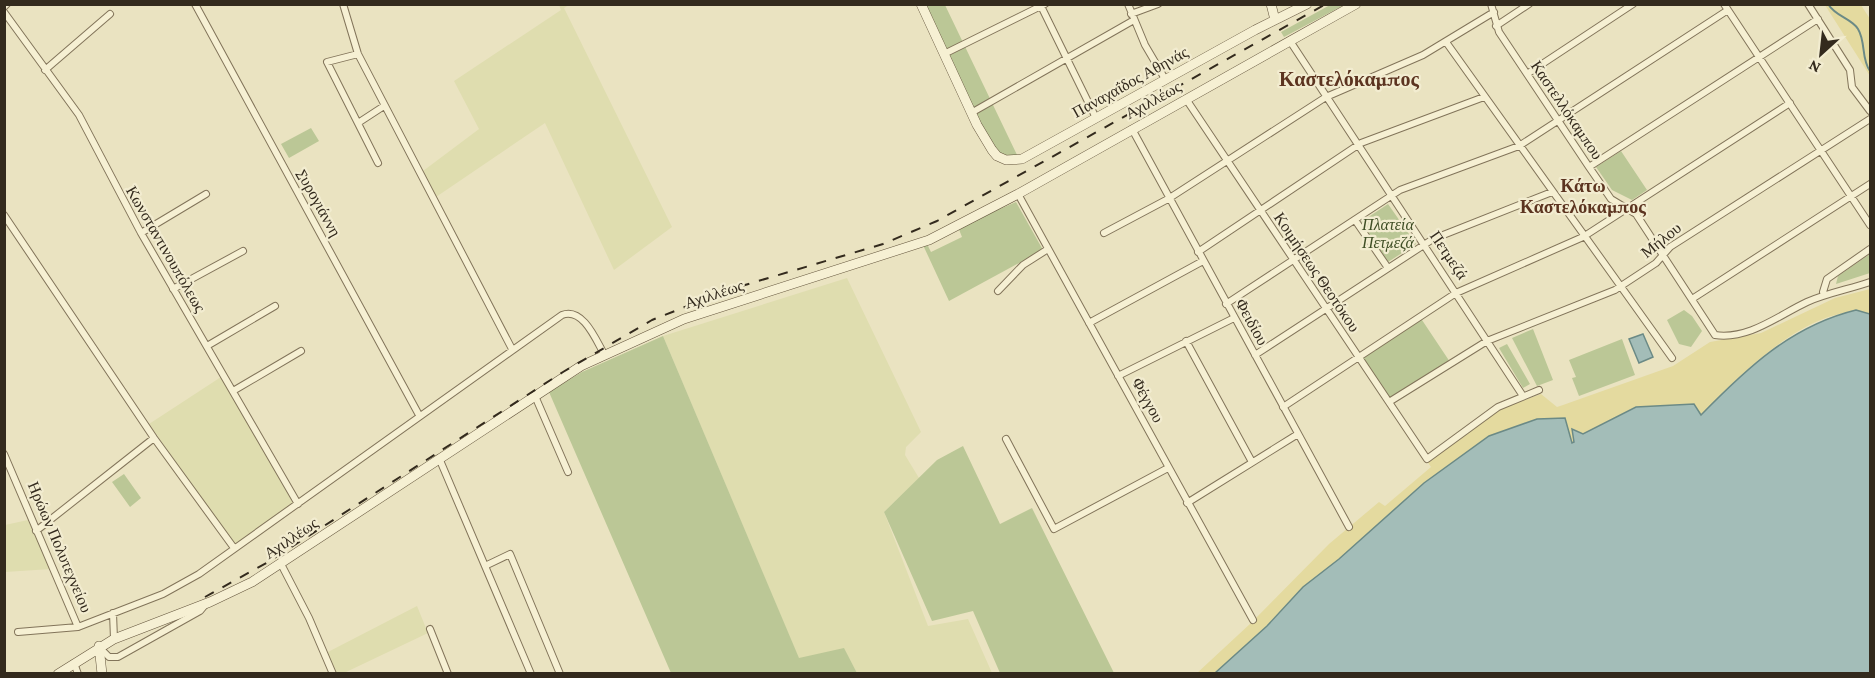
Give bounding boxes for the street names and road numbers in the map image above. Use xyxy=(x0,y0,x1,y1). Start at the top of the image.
street label: Παναχαΐδος Αθηνάς xyxy=(1069,43,1192,122)
street label: Καστελλόκαμπου xyxy=(1527,57,1606,163)
street label: Αχιλλέως xyxy=(1122,77,1185,123)
street label: Συρογιάννη xyxy=(293,166,344,240)
street label: Κωνσταντινουπόλεως xyxy=(123,183,209,316)
street label: Κοιμήσεως Θεοτόκου xyxy=(1270,209,1363,336)
street label: Μήλου xyxy=(1638,219,1685,262)
street label: Πετμεζά xyxy=(1426,228,1472,283)
street label: Αχιλλέως xyxy=(682,276,747,312)
street label: Φειδίου xyxy=(1232,296,1272,348)
street label: Φέγγου xyxy=(1128,375,1167,426)
street label: Ηρώων Πολυτεχνείου xyxy=(24,479,95,615)
street label: Αχιλλέως xyxy=(261,514,322,563)

